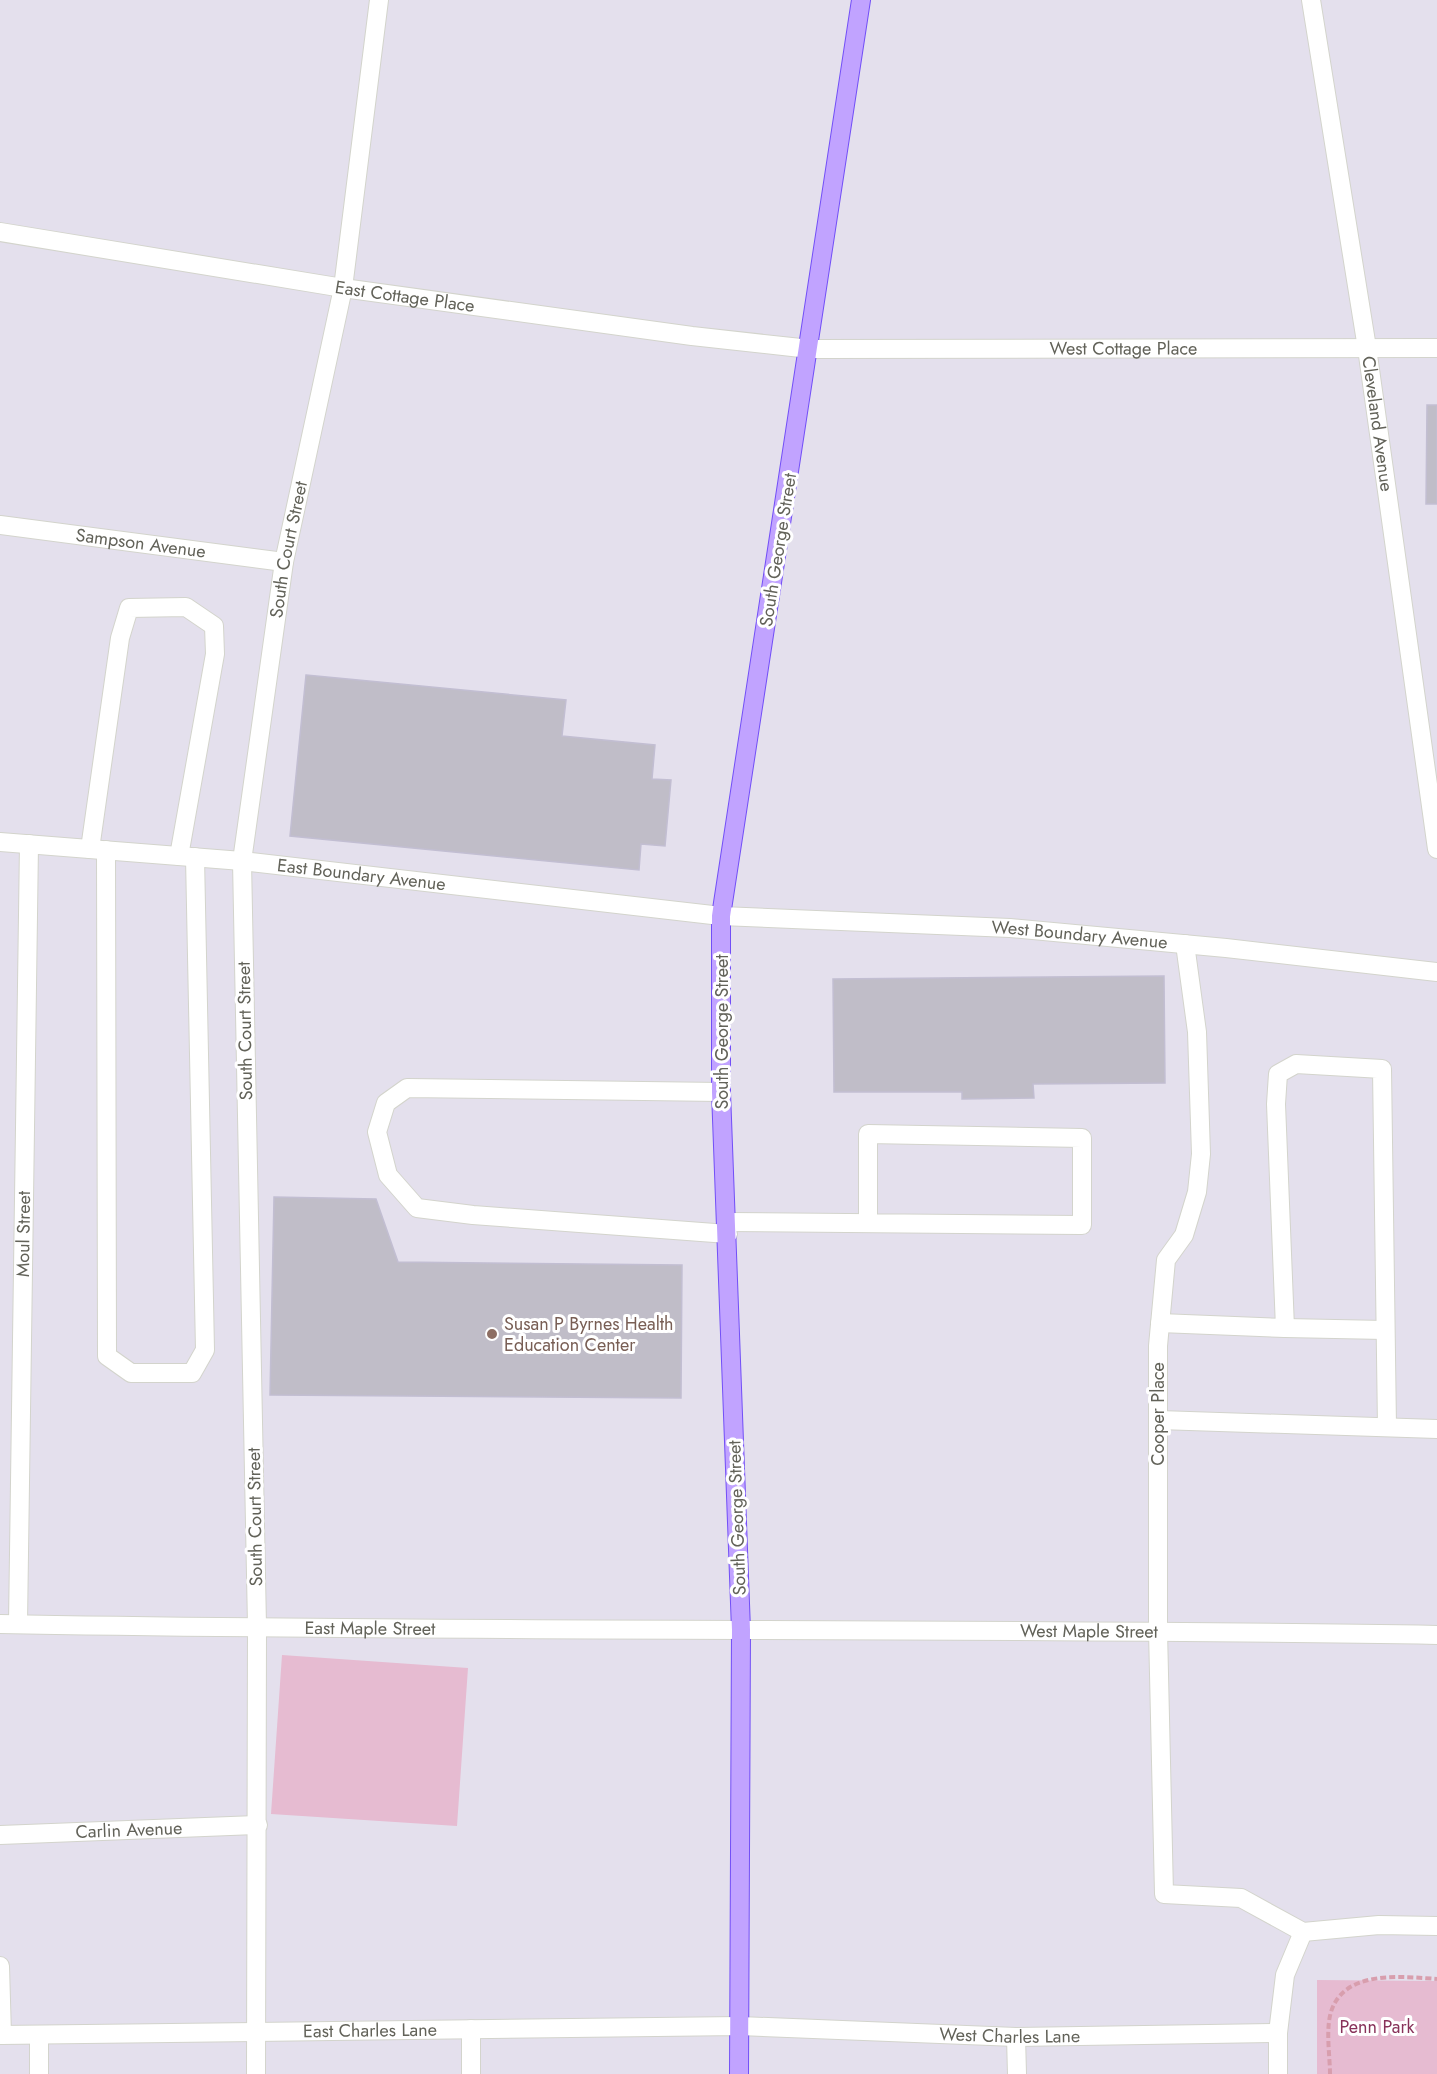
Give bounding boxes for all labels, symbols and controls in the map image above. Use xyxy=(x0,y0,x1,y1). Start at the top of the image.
street label: East Cottage Place xyxy=(333,274,476,319)
street label: West Cottage Place xyxy=(1050,335,1197,362)
street label: Cleveland Avenue xyxy=(1355,354,1400,493)
street label: South George Street xyxy=(753,471,803,629)
street label: South Court Street xyxy=(263,478,314,620)
street label: Sampson Avenue xyxy=(74,522,207,565)
street label: East Boundary Avenue xyxy=(276,852,447,897)
street label: West Boundary Avenue xyxy=(991,914,1169,956)
street label: South George Street xyxy=(709,954,735,1110)
street label: South Court Street xyxy=(231,961,259,1101)
street label: Moul Street xyxy=(10,1190,37,1277)
place label: Susan P Byrnes Health Education Center xyxy=(504,1311,674,1358)
marker: Susan P Byrnes Health Education Center xyxy=(485,1327,499,1341)
street label: Cooper Place xyxy=(1145,1362,1171,1466)
street label: South George Street xyxy=(721,1439,753,1596)
street label: South Court Street xyxy=(241,1447,269,1587)
street label: East Maple Street xyxy=(304,1615,436,1642)
street label: West Maple Street xyxy=(1020,1618,1159,1645)
street label: Carlin Avenue xyxy=(75,1815,183,1845)
park label: Penn Park xyxy=(1340,2014,1415,2040)
street label: East Charles Lane xyxy=(303,2017,437,2044)
street label: West Charles Lane xyxy=(939,2021,1080,2050)

